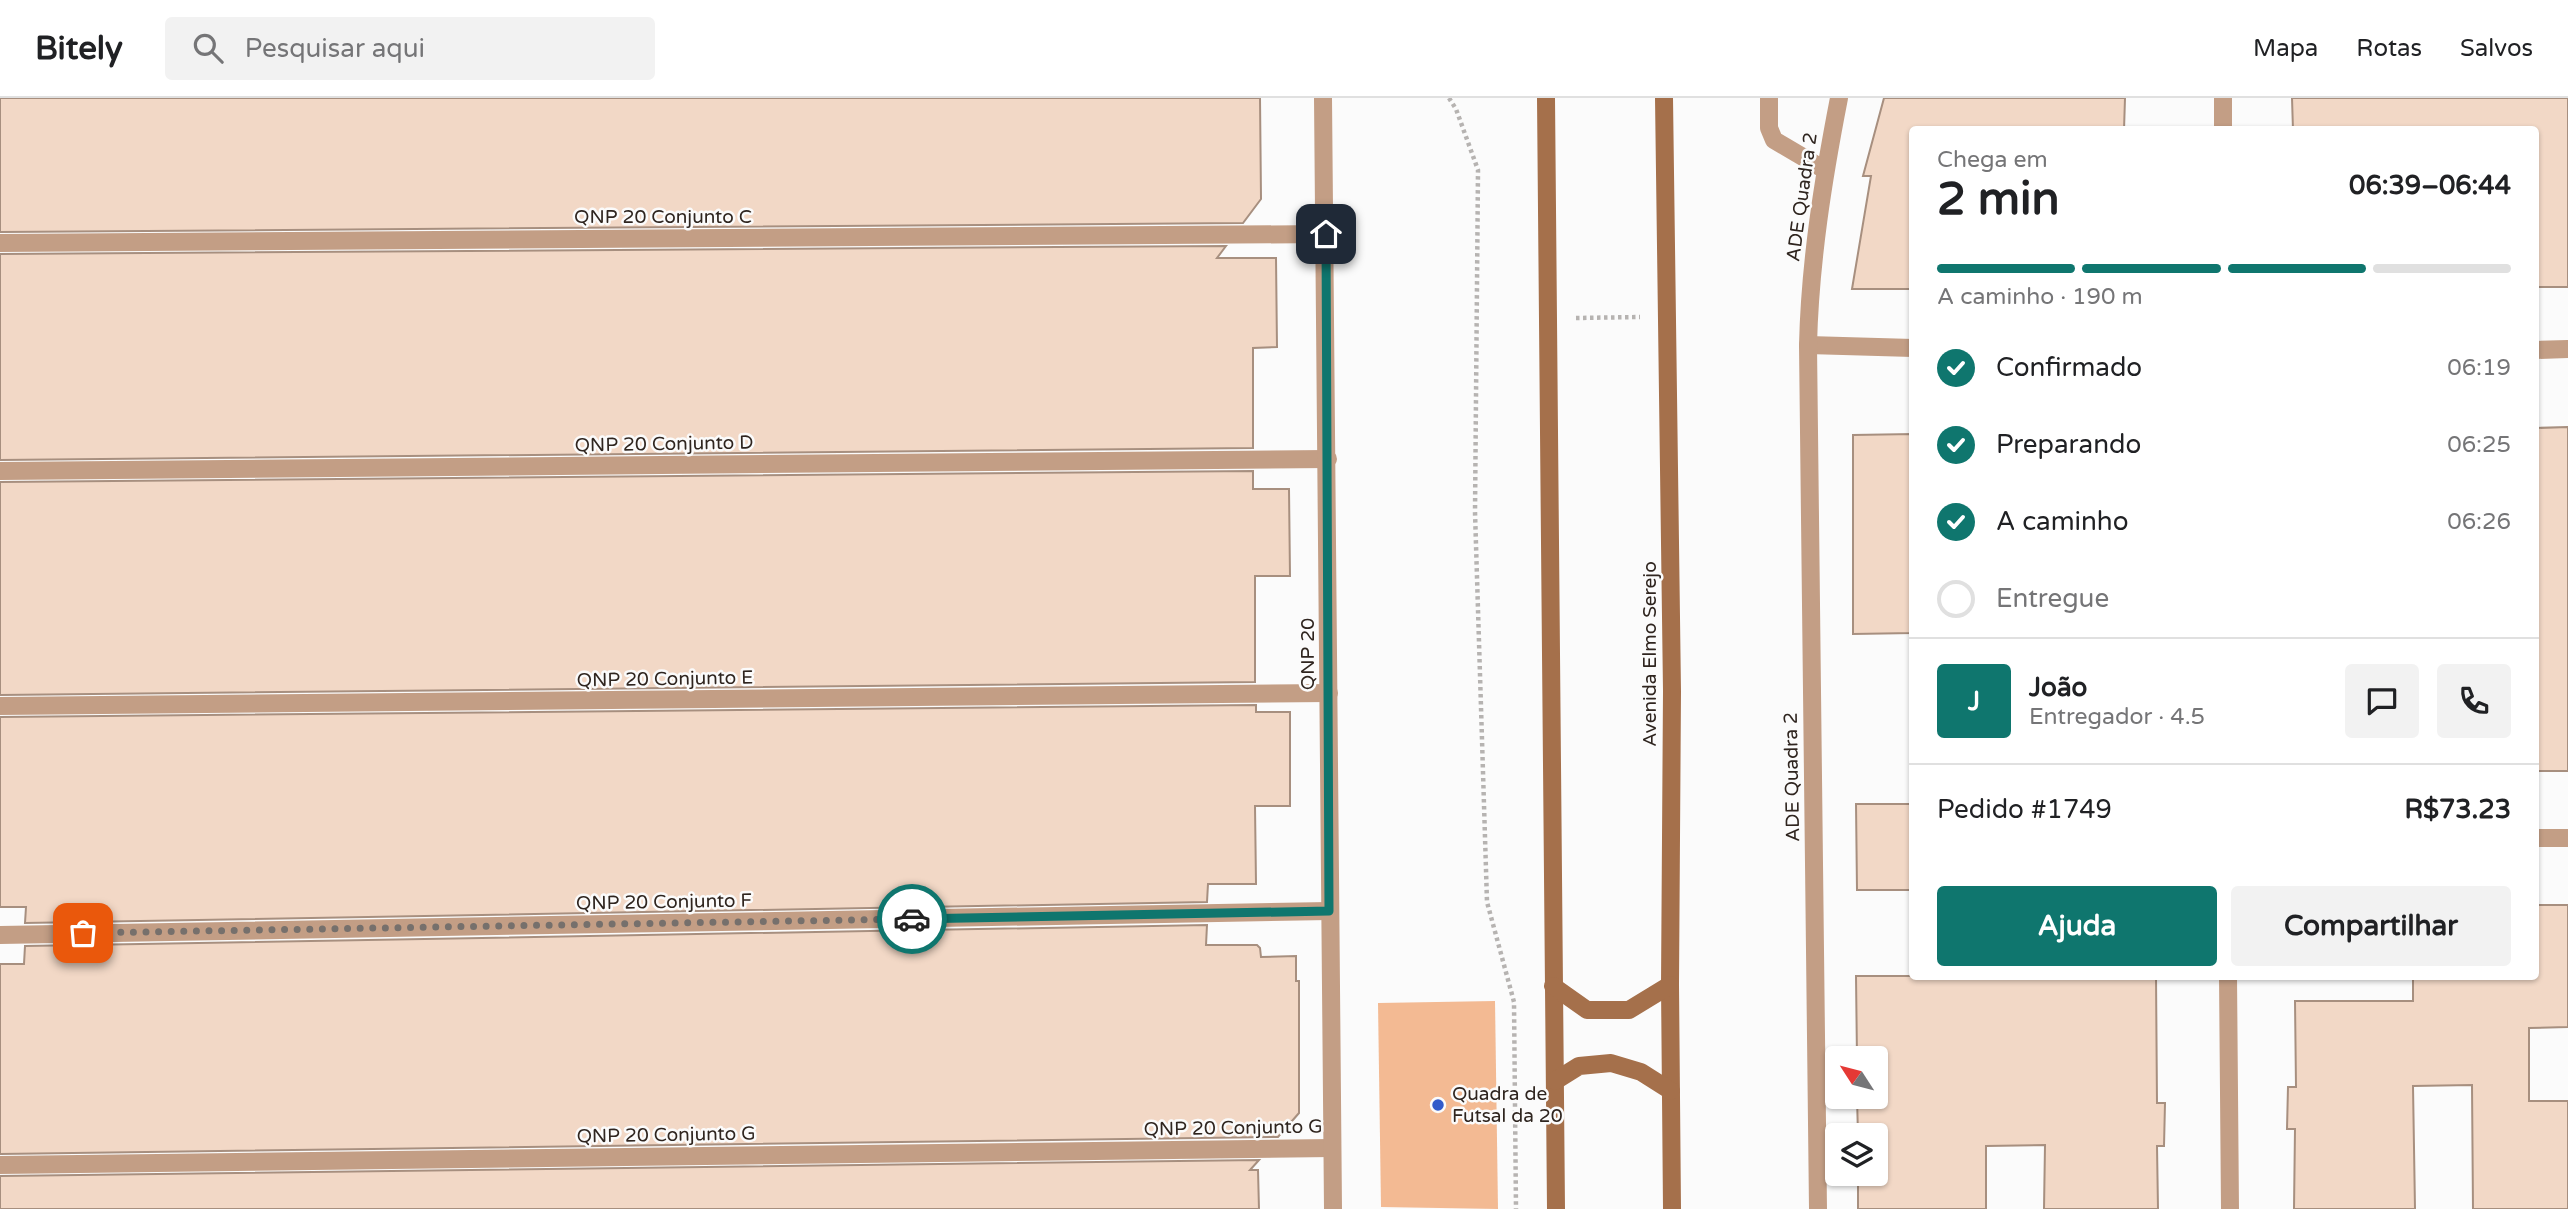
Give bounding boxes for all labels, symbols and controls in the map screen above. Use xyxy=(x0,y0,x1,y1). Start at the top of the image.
search box xyxy=(165,17,655,80)
text: Bitely xyxy=(35,29,123,68)
icon: search xyxy=(189,29,227,67)
text: Pesquisar aqui xyxy=(245,33,425,64)
text: Mapa xyxy=(2253,34,2318,63)
text: Rotas xyxy=(2356,34,2422,63)
text: Salvos xyxy=(2460,34,2533,63)
street label: ADE Quadra 2 xyxy=(1782,131,1822,263)
text: Chega em xyxy=(1937,146,2048,174)
text: 06:39–06:44 xyxy=(2349,170,2511,201)
text: 2 min xyxy=(1937,172,2060,227)
pin xyxy=(1296,204,1356,264)
street label: QNP 20 Conjunto C xyxy=(574,206,752,228)
icon: home xyxy=(1307,215,1345,253)
text: A caminho · 190 m xyxy=(1937,283,2143,311)
icon: check xyxy=(1937,349,1975,387)
text: Confirmado xyxy=(1996,352,2142,383)
text: 06:19 xyxy=(2447,354,2511,382)
icon: check xyxy=(1937,426,1975,464)
text: Preparando xyxy=(1996,429,2141,460)
street label: QNP 20 Conjunto D xyxy=(574,431,754,457)
text: 06:25 xyxy=(2447,431,2511,459)
icon: check xyxy=(1937,503,1975,541)
text: A caminho xyxy=(1996,506,2128,537)
text: 06:26 xyxy=(2447,508,2511,536)
street label: Avenida Elmo Serejo xyxy=(1639,561,1661,747)
text: Entregue xyxy=(1996,583,2109,614)
street label: QNP 20 xyxy=(1297,618,1319,690)
button: chat xyxy=(2345,664,2419,738)
button: phone xyxy=(2437,664,2511,738)
street label: QNP 20 Conjunto E xyxy=(576,666,754,692)
text: João xyxy=(2029,672,2087,703)
text: J xyxy=(1968,686,1980,717)
text: Entregador · 4.5 xyxy=(2029,703,2205,731)
street label: ADE Quadra 2 xyxy=(1780,712,1804,842)
text: Pedido #1749 xyxy=(1937,794,2112,825)
text: R$73.23 xyxy=(2404,794,2511,825)
courier xyxy=(877,884,947,954)
button: Ajuda xyxy=(1937,886,2217,966)
button: Compartilhar xyxy=(2231,886,2511,966)
street label: QNP 20 Conjunto F xyxy=(576,889,752,915)
icon: car xyxy=(893,900,931,938)
pin xyxy=(53,903,113,963)
icon: bag xyxy=(64,914,102,952)
north arrow xyxy=(1825,1046,1888,1110)
map controls xyxy=(1825,1046,1888,1186)
place label: Quadra de Futsal da 20 xyxy=(1452,1083,1563,1127)
marker: Quadra de Futsal da 20 xyxy=(1430,1097,1446,1113)
street label: QNP 20 Conjunto G xyxy=(1143,1115,1323,1141)
street label: QNP 20 Conjunto G xyxy=(576,1122,756,1148)
button: layers xyxy=(1825,1123,1888,1186)

